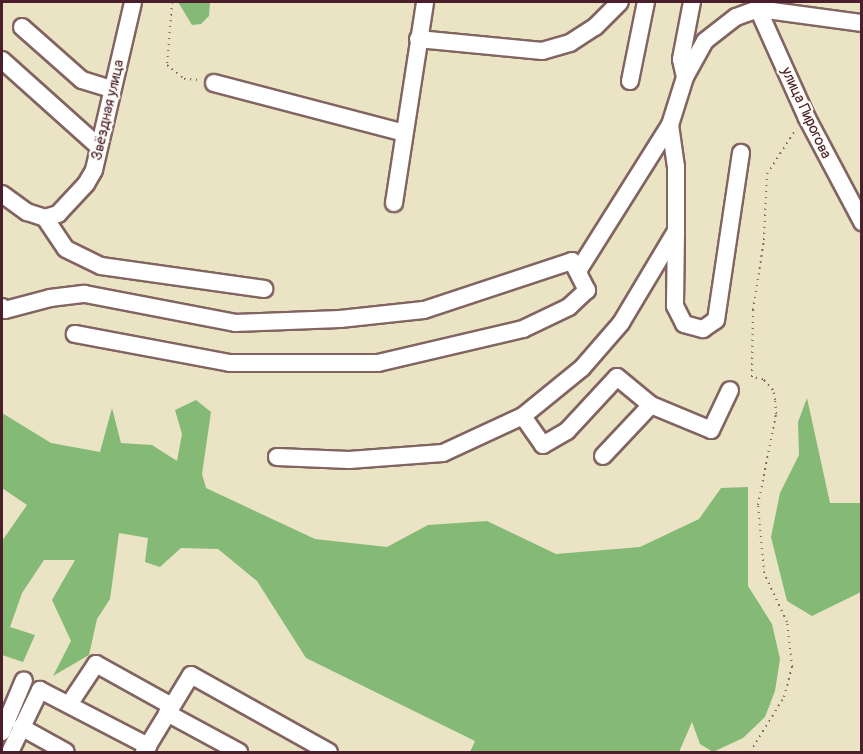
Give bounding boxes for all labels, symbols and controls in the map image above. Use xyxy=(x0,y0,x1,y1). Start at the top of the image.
street label: Звёздная улица xyxy=(88,58,128,162)
street label: улица Пирогова xyxy=(777,64,835,162)

